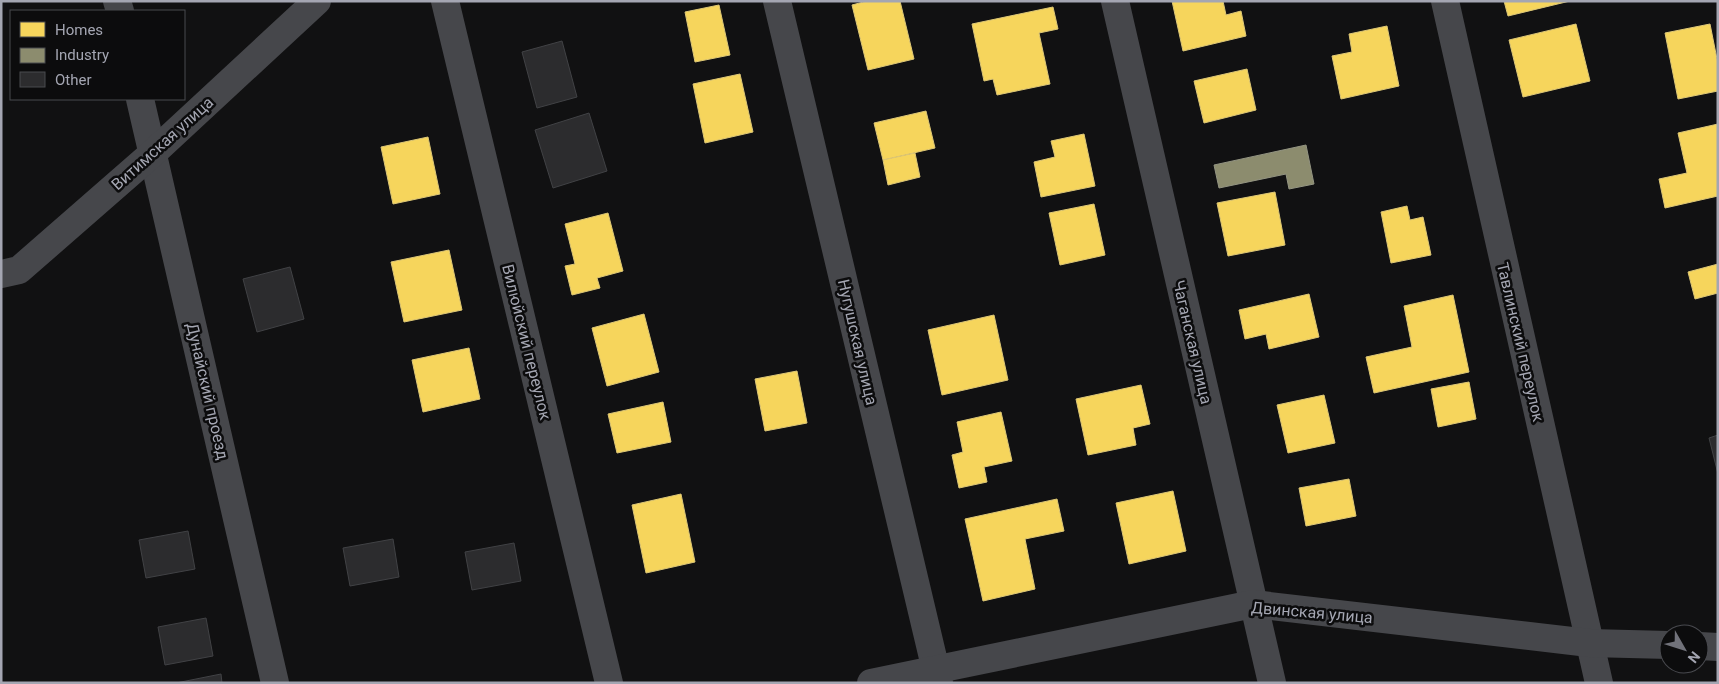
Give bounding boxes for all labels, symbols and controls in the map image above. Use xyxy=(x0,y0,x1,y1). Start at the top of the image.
legend xyxy=(10,10,185,100)
text: Homes xyxy=(55,21,103,39)
text: Industry xyxy=(55,46,109,64)
text: Other xyxy=(55,71,92,89)
street label: Витимская улица xyxy=(108,93,217,194)
street label: Тавлинский переулок xyxy=(1493,261,1548,424)
street label: Вилюйский переулок xyxy=(498,262,555,422)
street label: Нугушская улица xyxy=(834,277,881,407)
street label: Чаганская улица xyxy=(1169,278,1216,406)
street label: Дунайский проезд xyxy=(183,321,233,462)
street label: Двинская улица xyxy=(1250,598,1374,627)
north arrow xyxy=(1659,624,1709,674)
text: N xyxy=(1685,648,1703,666)

